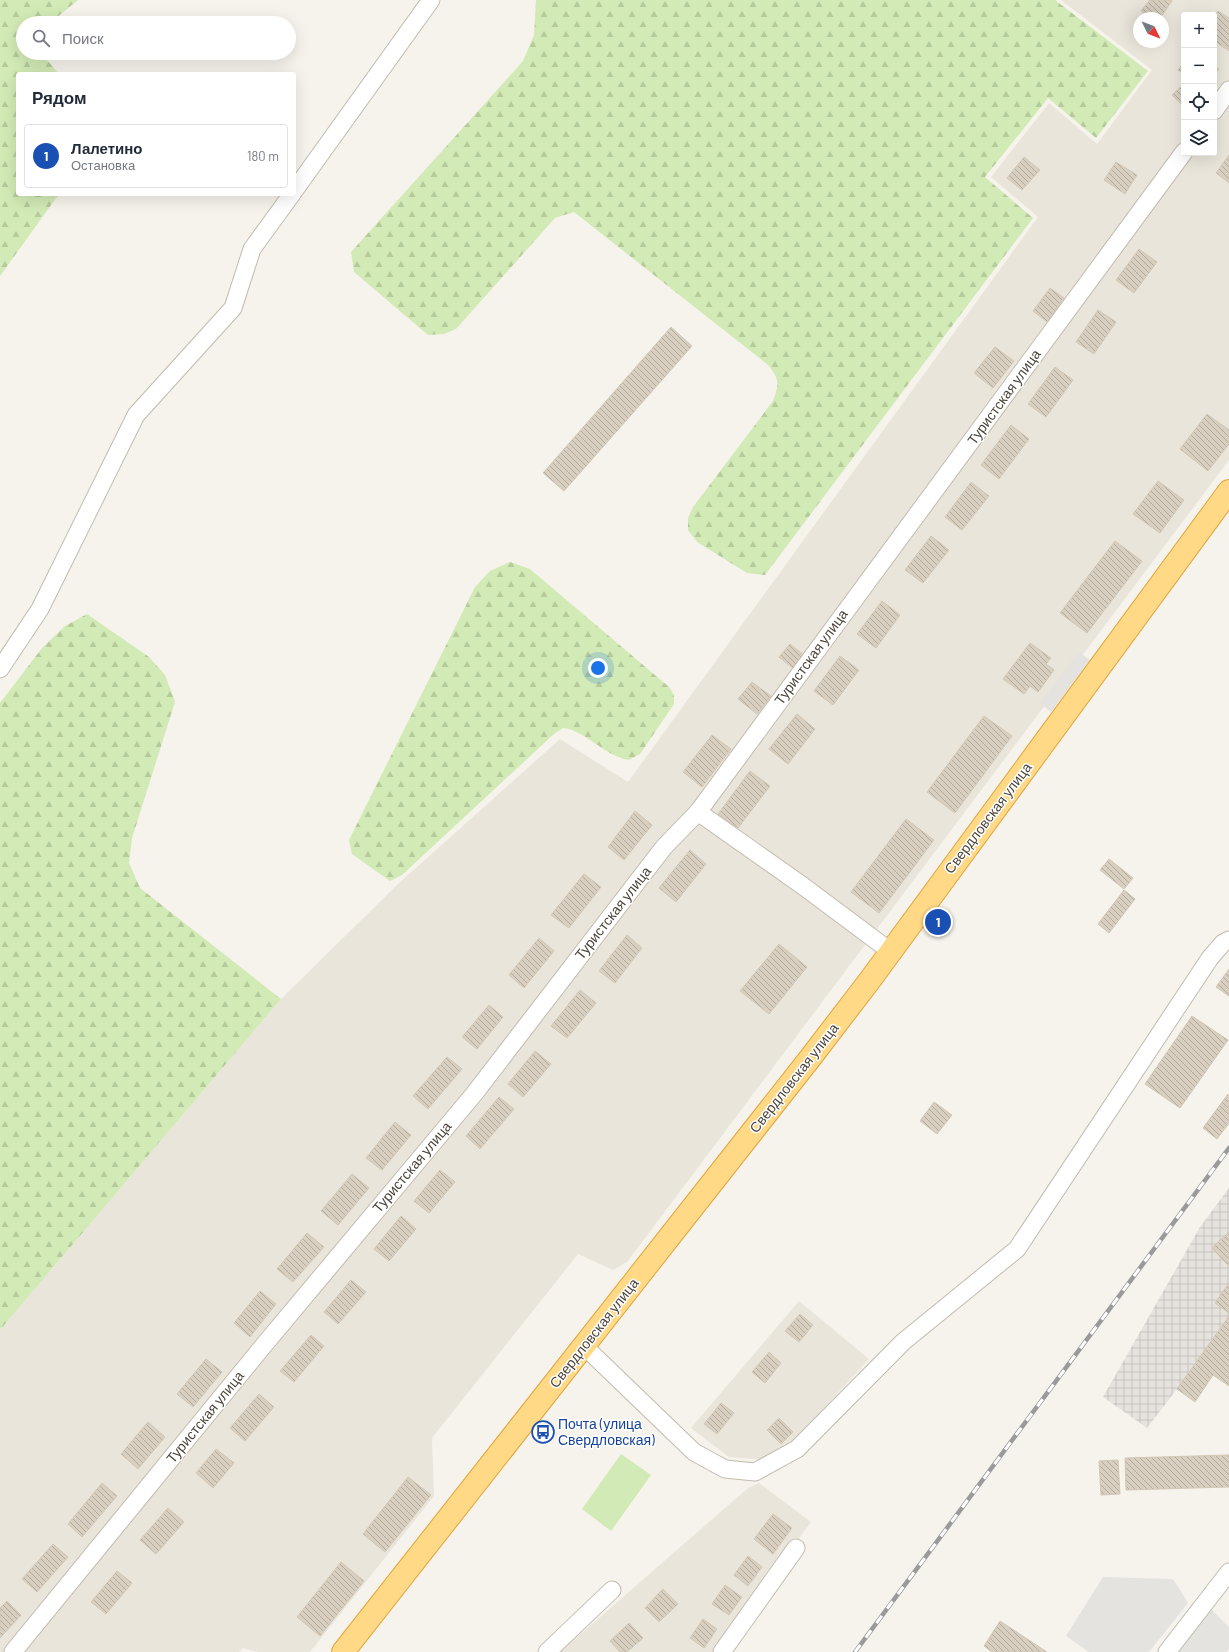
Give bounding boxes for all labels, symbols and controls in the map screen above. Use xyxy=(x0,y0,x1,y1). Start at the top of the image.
north arrow xyxy=(1133,12,1169,48)
map controls xyxy=(1181,12,1217,156)
button: + xyxy=(1181,12,1217,48)
search box xyxy=(16,16,296,60)
icon: search xyxy=(30,27,52,49)
text: Поиск xyxy=(62,29,104,47)
button: − xyxy=(1181,48,1217,84)
button: locate xyxy=(1181,84,1217,120)
text: Рядом xyxy=(32,87,87,107)
button: layers xyxy=(1181,120,1217,156)
text: Лалетино xyxy=(71,139,143,157)
text: 1 xyxy=(44,148,48,164)
text: 180 m xyxy=(247,148,279,164)
text: Остановка xyxy=(71,157,135,173)
street label: Туристская улица xyxy=(963,346,1044,448)
street label: Туристская улица xyxy=(770,606,851,708)
your location xyxy=(588,658,608,678)
street label: Свердловская улица xyxy=(940,759,1035,876)
street label: Туристская улица xyxy=(571,863,654,963)
pin: 1 xyxy=(925,907,951,937)
street label: Свердловская улица xyxy=(746,1019,842,1136)
street label: Туристская улица xyxy=(369,1118,455,1216)
street label: Свердловская улица xyxy=(546,1274,642,1391)
street label: Туристская улица xyxy=(162,1367,247,1466)
place label: Почта (улица Свердловская) xyxy=(558,1415,655,1448)
bus stop icon: Почта (улица Свердловская) xyxy=(530,1419,556,1445)

